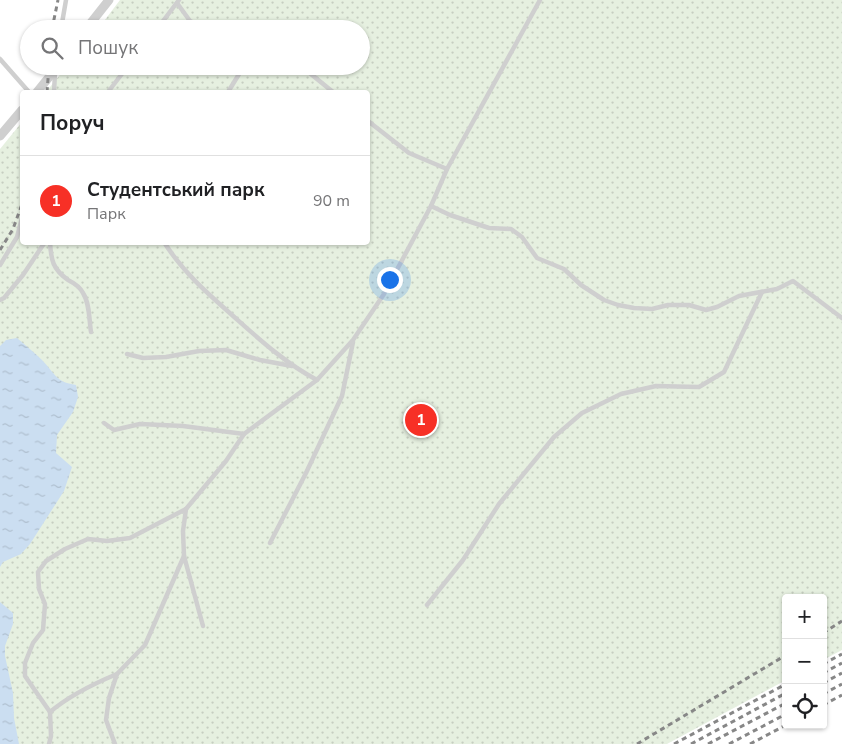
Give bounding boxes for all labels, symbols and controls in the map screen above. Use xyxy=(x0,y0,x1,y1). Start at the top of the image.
search box xyxy=(20,20,370,75)
icon: search xyxy=(38,34,66,62)
text: Пошук xyxy=(78,35,138,61)
text: Поруч xyxy=(40,109,105,137)
text: Студентський парк xyxy=(87,177,265,203)
text: 1 xyxy=(51,190,61,212)
text: 90 m xyxy=(313,190,350,212)
text: Парк xyxy=(87,203,126,225)
your location xyxy=(377,267,403,293)
pin: 1 xyxy=(405,401,437,439)
map controls xyxy=(782,594,827,729)
button: + xyxy=(782,594,827,639)
button: − xyxy=(782,639,827,684)
button: locate xyxy=(782,684,827,729)

